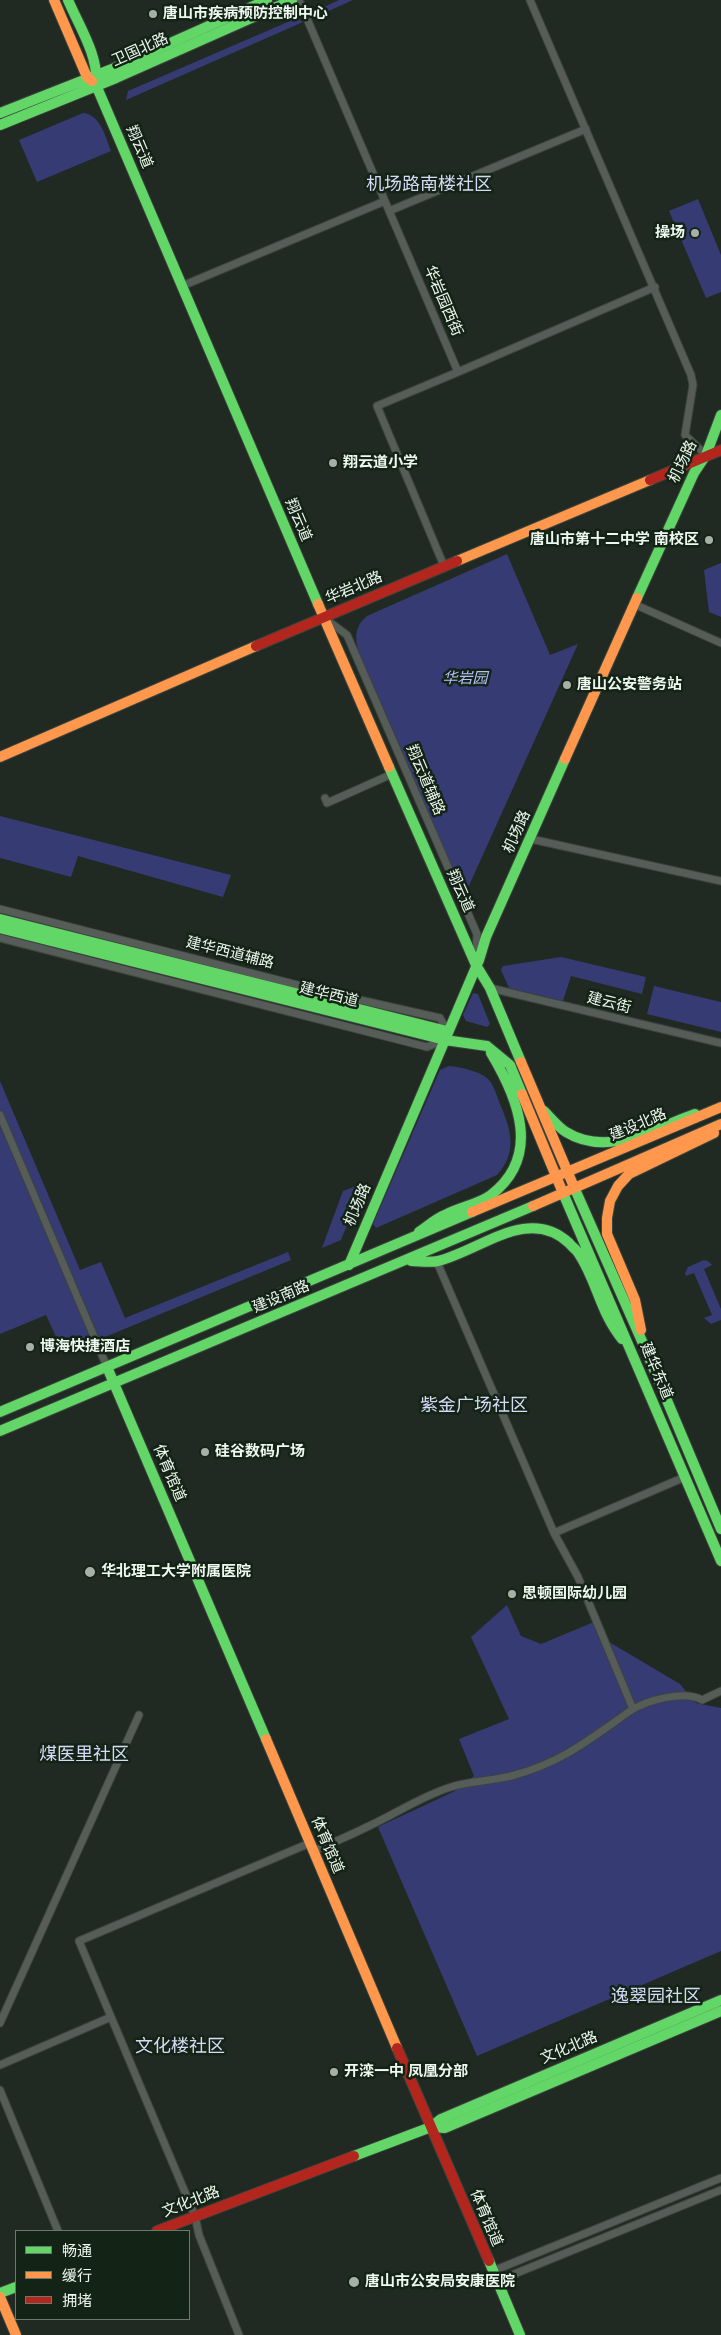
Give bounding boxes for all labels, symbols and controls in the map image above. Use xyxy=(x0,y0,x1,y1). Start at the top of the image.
place label: 唐山市疾病预防控制中心 xyxy=(163,5,328,23)
marker: 唐山市疾病预防控制中心 xyxy=(147,8,159,20)
street label: 卫国北路 xyxy=(109,30,171,70)
street label: 翔云道 xyxy=(122,123,156,171)
district label: 机场路南楼社区 xyxy=(366,174,492,196)
place label: 操场 xyxy=(655,224,685,242)
marker: 操场 xyxy=(689,227,701,239)
street label: 华岩园西街 xyxy=(420,263,466,339)
street label: 机场路 xyxy=(665,438,701,486)
place label: 翔云道小学 xyxy=(343,454,418,472)
marker: 翔云道小学 xyxy=(327,457,339,469)
street label: 翔云道 xyxy=(281,496,315,544)
place label: 唐山市第十二中学 南校区 xyxy=(530,531,699,549)
marker: 唐山市第十二中学 南校区 xyxy=(703,534,715,546)
street label: 华岩北路 xyxy=(323,568,385,608)
park label: 华岩园 xyxy=(443,670,487,688)
place label: 唐山公安警务站 xyxy=(577,676,682,694)
marker: 唐山公安警务站 xyxy=(561,679,573,691)
street label: 翔云道辅路 xyxy=(402,742,448,818)
street label: 机场路 xyxy=(500,808,534,856)
street label: 翔云道 xyxy=(443,867,477,915)
street label: 建华西道辅路 xyxy=(184,933,276,973)
street label: 建华西道 xyxy=(298,979,360,1011)
street label: 建云街 xyxy=(585,989,633,1017)
street label: 建设北路 xyxy=(607,1105,669,1145)
street label: 机场路 xyxy=(341,1181,375,1229)
street label: 建设南路 xyxy=(250,1277,312,1317)
place label: 博海快捷酒店 xyxy=(40,1338,130,1356)
street label: 建华东道 xyxy=(636,1340,676,1402)
marker: 博海快捷酒店 xyxy=(24,1341,36,1353)
district label: 紫金广场社区 xyxy=(420,1395,528,1417)
street label: 体育馆道 xyxy=(149,1442,189,1504)
place label: 硅谷数码广场 xyxy=(215,1443,305,1461)
marker: 硅谷数码广场 xyxy=(199,1446,211,1458)
place label: 华北理工大学附属医院 xyxy=(101,1563,251,1581)
marker: 华北理工大学附属医院 xyxy=(83,1565,97,1579)
place label: 思顿国际幼儿园 xyxy=(522,1585,627,1603)
marker: 思顿国际幼儿园 xyxy=(506,1588,518,1600)
district label: 煤医里社区 xyxy=(39,1744,129,1766)
street label: 体育馆道 xyxy=(307,1814,347,1876)
district label: 逸翠园社区 xyxy=(611,1986,701,2008)
street label: 文化北路 xyxy=(538,2028,600,2068)
district label: 文化楼社区 xyxy=(135,2036,225,2058)
place label: 开滦一中 凤凰分部 xyxy=(344,2063,468,2081)
marker: 开滦一中 凤凰分部 xyxy=(328,2066,340,2078)
street label: 文化北路 xyxy=(160,2183,222,2221)
street label: 体育馆道 xyxy=(466,2187,506,2249)
legend xyxy=(15,2230,190,2320)
text: 畅通 xyxy=(62,2241,92,2260)
text: 缓行 xyxy=(62,2266,92,2285)
place label: 唐山市公安局安康医院 xyxy=(365,2273,515,2291)
marker: 唐山市公安局安康医院 xyxy=(347,2275,361,2289)
text: 拥堵 xyxy=(62,2291,92,2310)

